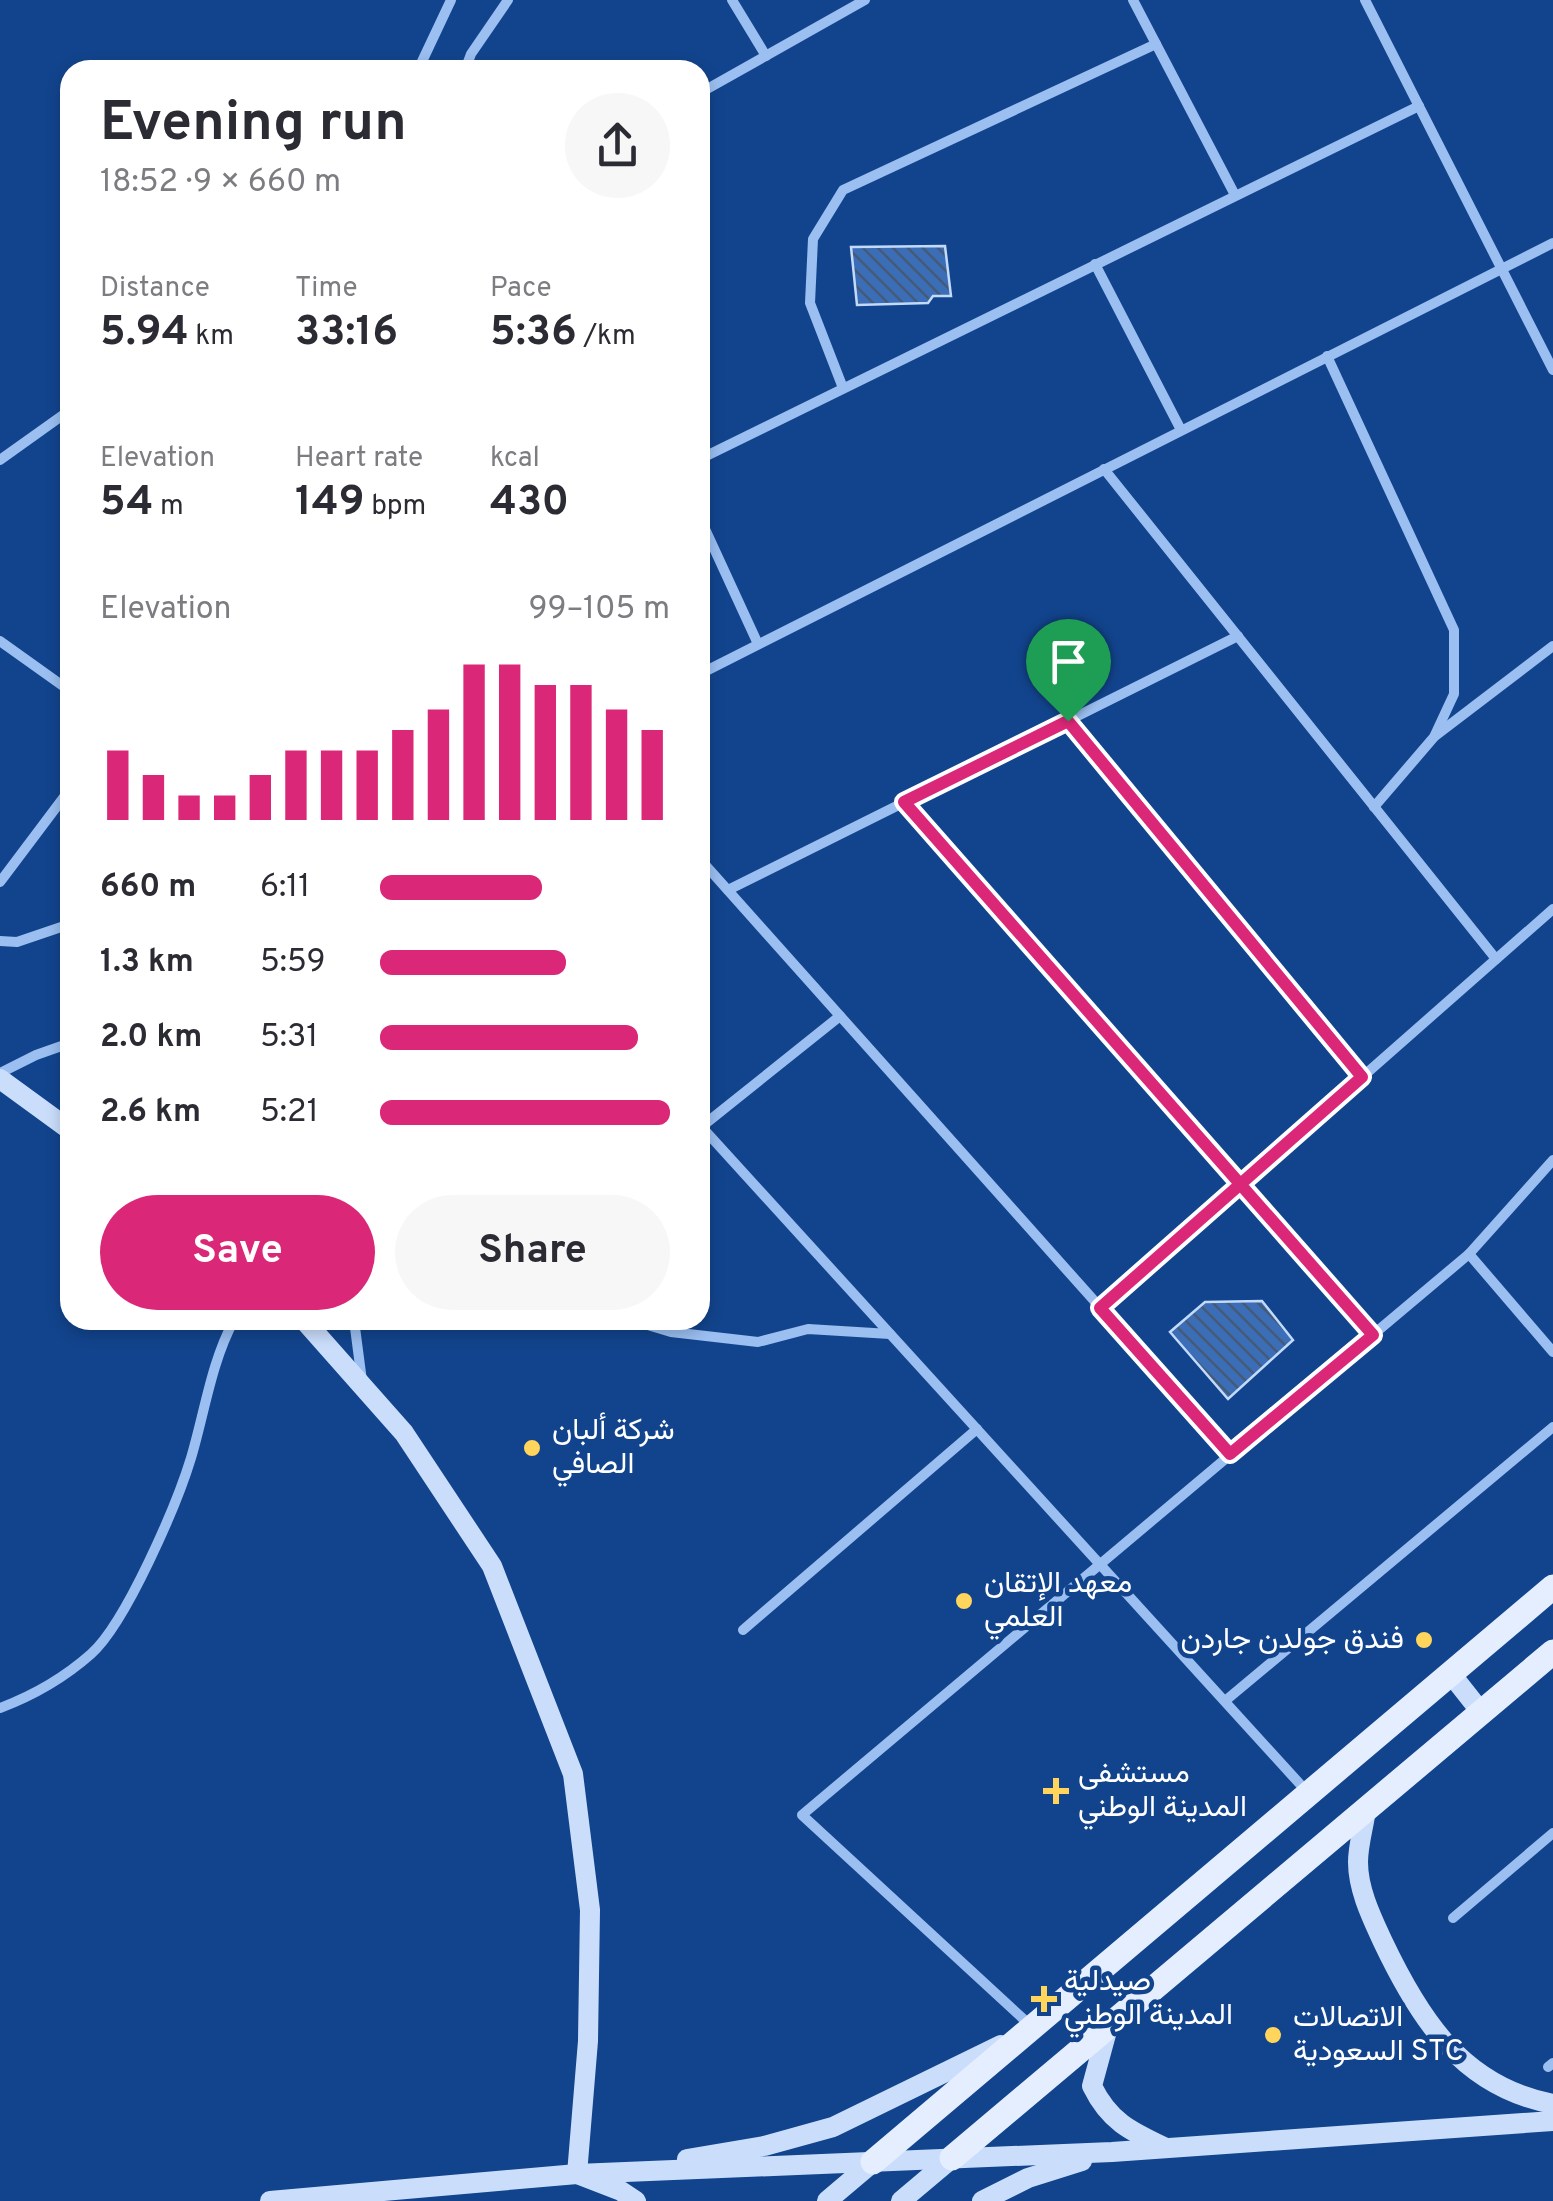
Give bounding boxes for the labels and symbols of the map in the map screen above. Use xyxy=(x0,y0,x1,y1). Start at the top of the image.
pin xyxy=(1026,619,1111,722)
place label: شركة ألبان الصافي xyxy=(552,1412,675,1487)
marker: شركة ألبان الصافي xyxy=(521,1437,543,1459)
place label: معهد الإتقان العلمي xyxy=(984,1566,1132,1640)
marker: معهد الإتقان العلمي xyxy=(953,1590,975,1612)
place label: فندق جولدن جاردن xyxy=(1180,1622,1404,1659)
marker: فندق جولدن جاردن xyxy=(1413,1629,1435,1651)
place label: مستشفى المدينة الوطني xyxy=(1078,1756,1247,1830)
marker: مستشفى المدينة الوطني xyxy=(1043,1778,1069,1804)
place label: صيدلية المدينة الوطني xyxy=(1064,1964,1233,2038)
marker: صيدلية المدينة الوطني xyxy=(1033,1988,1055,2010)
place label: الاتصالات السعودية STC xyxy=(1293,2000,1464,2071)
marker: الاتصالات السعودية STC xyxy=(1262,2024,1284,2046)

